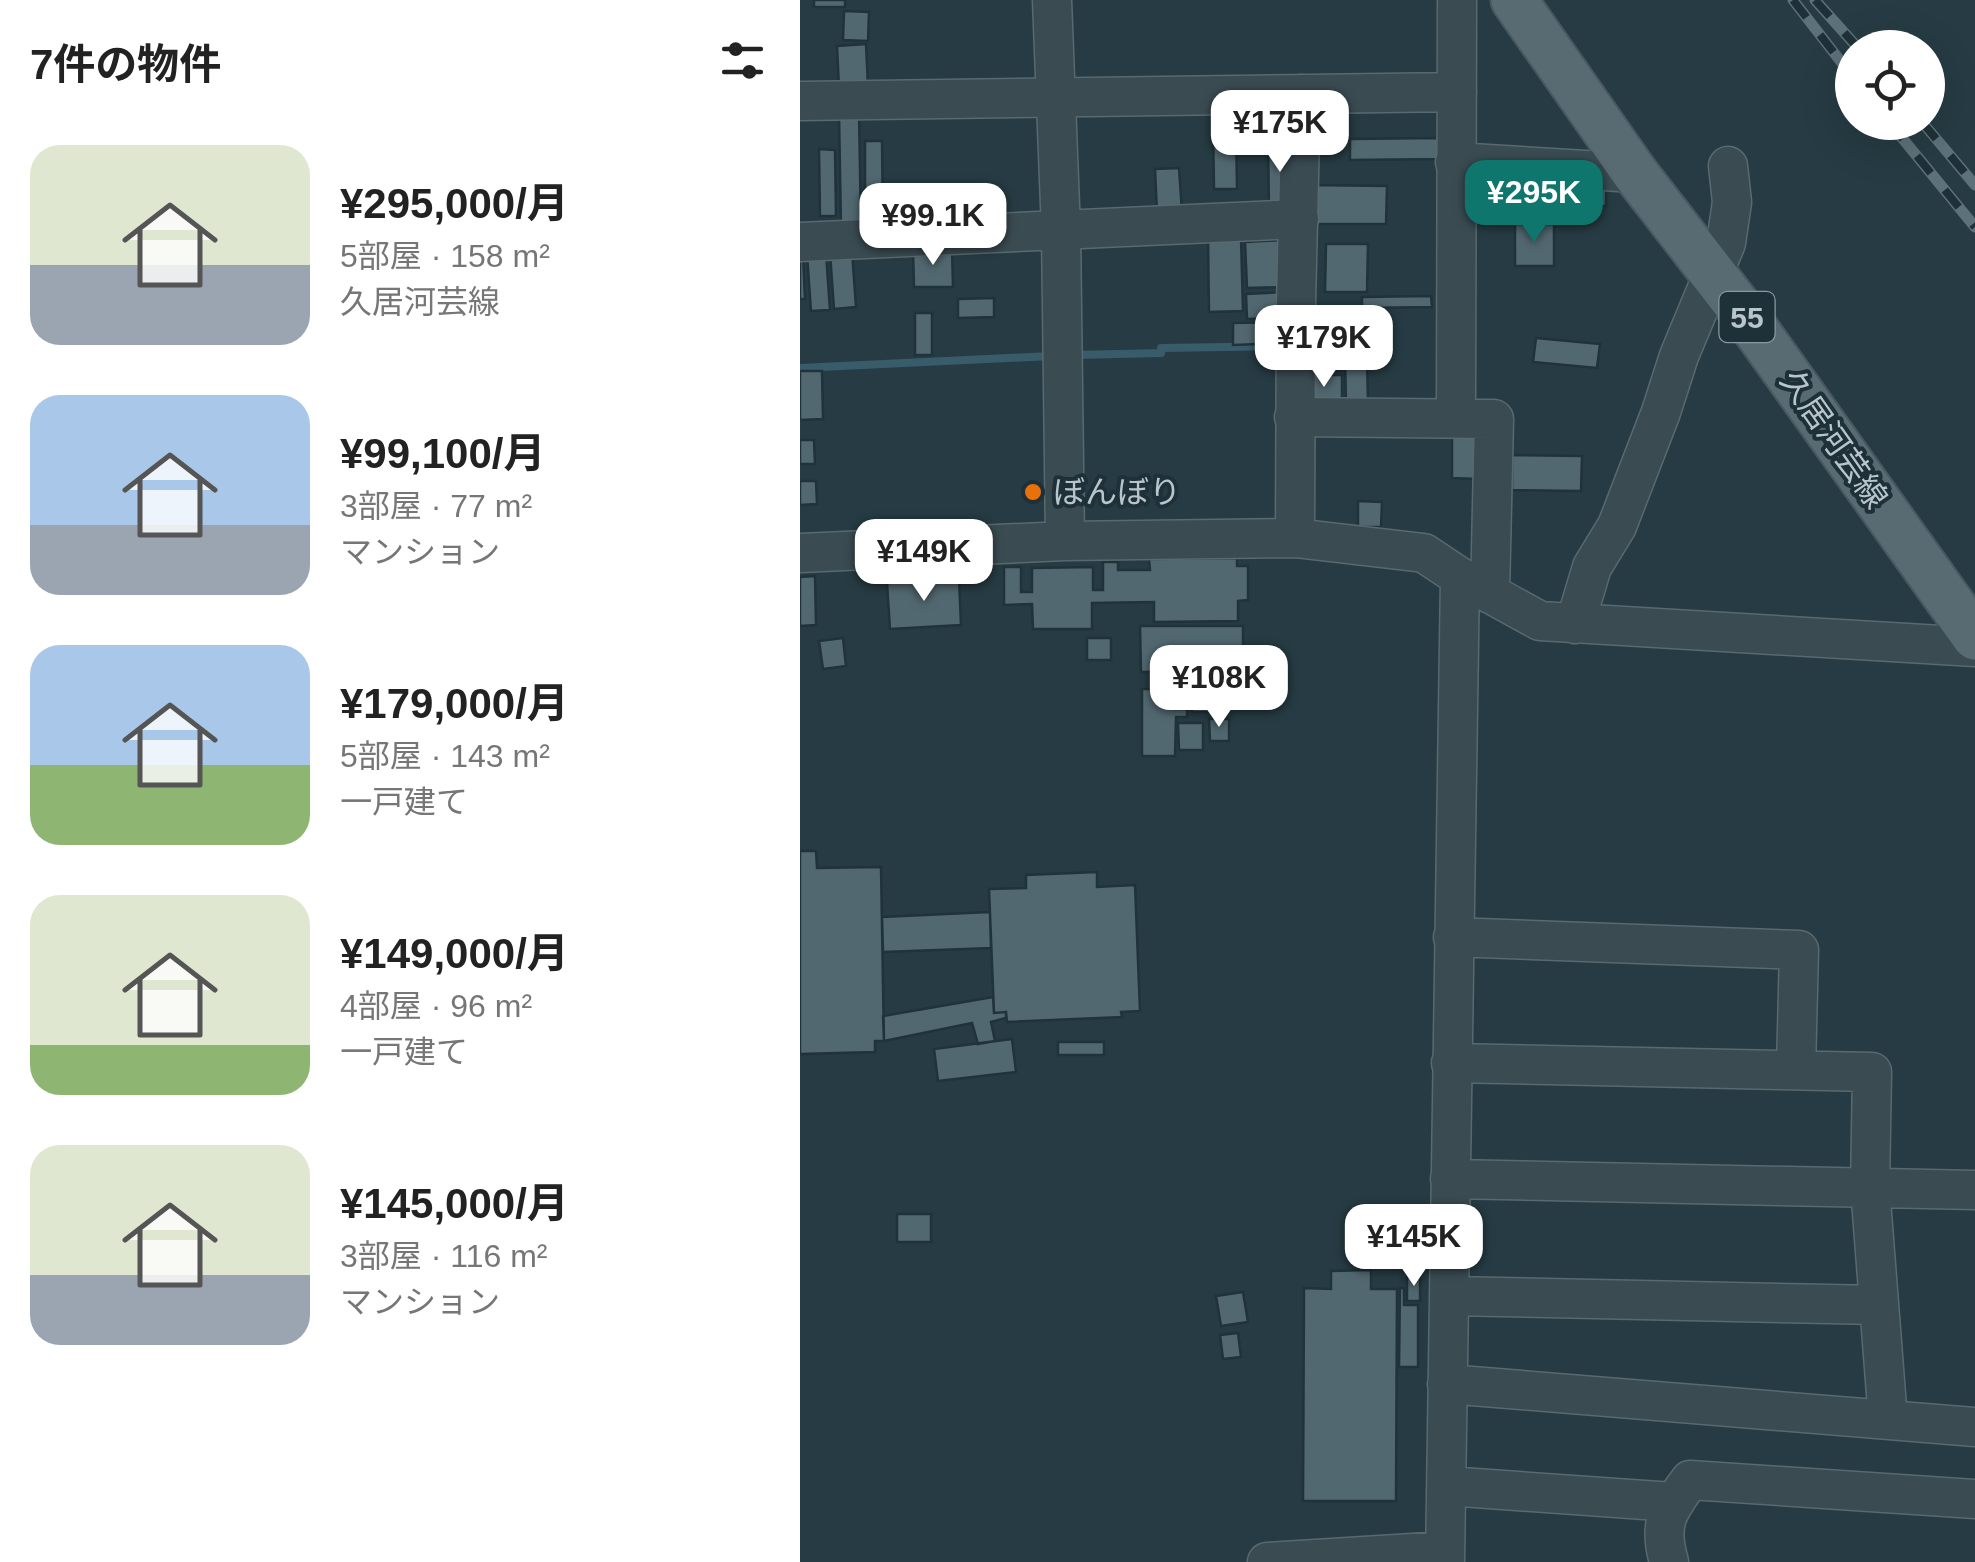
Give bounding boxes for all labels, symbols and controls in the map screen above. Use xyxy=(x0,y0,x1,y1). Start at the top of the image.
map controls xyxy=(1835,30,1945,140)
button: locate xyxy=(1835,30,1945,140)
icon: filters xyxy=(715,33,770,88)
text: 7件の物件 xyxy=(30,41,221,88)
pin: ¥175K xyxy=(1210,90,1350,175)
text: ¥175K xyxy=(1233,104,1327,140)
pin: ¥295K xyxy=(1464,160,1604,245)
text: ¥295K xyxy=(1487,174,1581,210)
text: ¥295,000/月 xyxy=(340,180,569,227)
pin: ¥99.1K xyxy=(852,183,1014,268)
icon: home xyxy=(110,185,230,305)
text: ¥99.1K xyxy=(881,197,985,233)
text: 5部屋 · 158 m² xyxy=(340,238,550,274)
text: 久居河芸線 xyxy=(340,284,500,320)
road number: 55 xyxy=(1720,292,1774,342)
pin: ¥179K xyxy=(1254,305,1394,390)
text: ¥179K xyxy=(1277,319,1371,355)
street label: 久居河芸線 xyxy=(1773,363,1895,515)
text: ¥99,100/月 xyxy=(340,430,546,477)
icon: home xyxy=(110,435,230,555)
place label: ぼんぼり xyxy=(1053,474,1181,510)
marker: ぼんぼり xyxy=(1022,481,1044,503)
text: 3部屋 · 77 m² xyxy=(340,488,532,524)
pin: ¥149K xyxy=(854,519,994,604)
text: ¥149K xyxy=(877,533,971,569)
text: マンション xyxy=(340,534,500,570)
pin: ¥108K xyxy=(1149,645,1289,730)
text: ¥108K xyxy=(1172,659,1266,695)
text: ¥179,000/月 xyxy=(340,680,569,727)
icon: home xyxy=(110,685,230,805)
text: 5部屋 · 143 m² xyxy=(340,738,550,774)
text: 一戸建て xyxy=(340,784,468,820)
text: ¥149,000/月 xyxy=(340,930,569,977)
icon: home xyxy=(110,935,230,1055)
text: 4部屋 · 96 m² xyxy=(340,988,532,1024)
text: 一戸建て xyxy=(340,1034,468,1070)
text: ¥145,000/月 xyxy=(340,1180,569,1227)
icon: home xyxy=(110,1185,230,1305)
pin: ¥145K xyxy=(1344,1204,1484,1289)
text: ¥145K xyxy=(1367,1218,1461,1254)
text: 3部屋 · 116 m² xyxy=(340,1238,547,1274)
text: マンション xyxy=(340,1284,500,1320)

